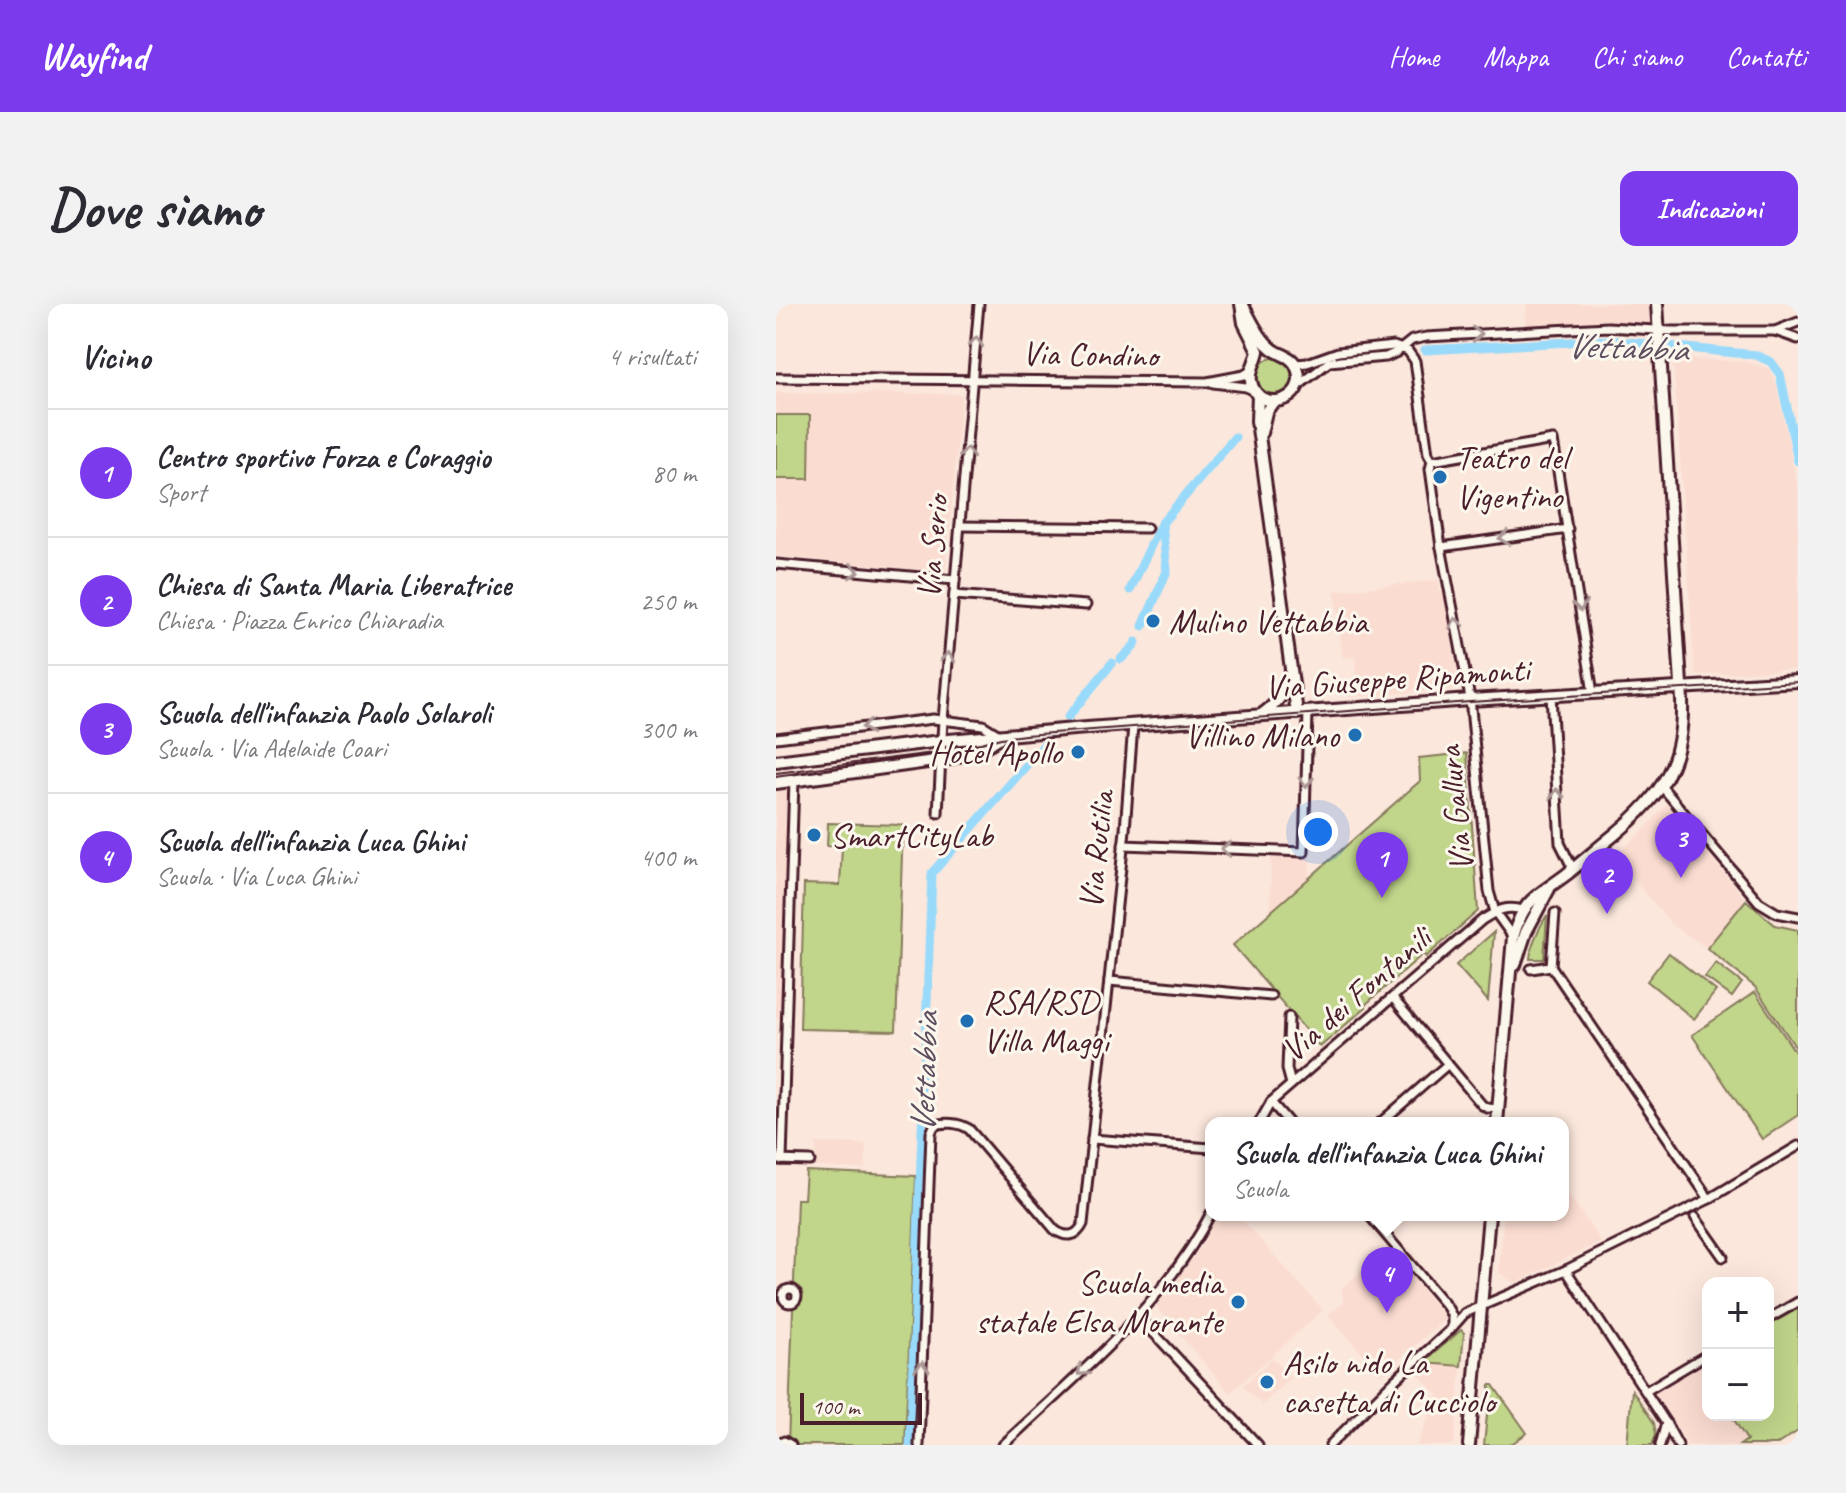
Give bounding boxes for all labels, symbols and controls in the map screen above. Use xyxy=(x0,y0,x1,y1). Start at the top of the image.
text: Wayfind xyxy=(40,33,147,80)
text: Home xyxy=(1389,39,1439,74)
text: Mappa xyxy=(1483,39,1548,74)
text: Chi siamo xyxy=(1592,39,1682,74)
text: Contatti xyxy=(1726,39,1806,74)
button: Indicazioni xyxy=(1620,171,1798,246)
text: Dove siamo xyxy=(48,173,260,244)
water label: Vettabbia xyxy=(1566,322,1691,372)
one-way arrow xyxy=(1471,326,1484,343)
street label: Via Condino xyxy=(1022,331,1162,377)
text: Vicino xyxy=(80,335,150,378)
one-way arrow xyxy=(967,335,984,348)
text: 4 risultati xyxy=(608,340,696,373)
place label: Teatro del Vigentino xyxy=(1456,436,1574,518)
text: Centro sportivo Forza e Coraggio xyxy=(156,438,490,476)
one-way arrow xyxy=(958,446,975,459)
text: 1 xyxy=(100,457,112,490)
text: 80 m xyxy=(652,457,696,490)
marker: Teatro del Vigentino xyxy=(1431,468,1449,486)
text: Sport xyxy=(156,476,206,509)
street label: Via Serio xyxy=(906,490,958,600)
one-way arrow xyxy=(1498,529,1511,546)
one-way arrow xyxy=(848,562,861,579)
text: Chiesa di Santa Maria Liberatrice xyxy=(156,566,511,604)
text: 2 xyxy=(100,585,112,618)
text: 250 m xyxy=(640,585,696,618)
one-way arrow xyxy=(1571,599,1588,612)
place label: Mulino Vettabbia xyxy=(1169,600,1369,643)
text: Chiesa · Piazza Enrico Chiaradia xyxy=(156,604,443,637)
marker: Mulino Vettabbia xyxy=(1144,612,1162,630)
one-way arrow xyxy=(1448,617,1465,630)
street label: Via Giuseppe Ripamonti xyxy=(1263,647,1534,709)
one-way arrow xyxy=(939,650,956,663)
text: Scuola dell'infanzia Paolo Solaroli xyxy=(156,694,491,732)
text: 3 xyxy=(100,713,112,746)
text: 300 m xyxy=(640,713,696,746)
place label: Villino Milano xyxy=(1185,714,1341,757)
one-way arrow xyxy=(860,719,873,736)
marker: Villino Milano xyxy=(1346,726,1364,744)
place label: Hotel Apollo xyxy=(929,731,1064,774)
text: Scuola · Via Adelaide Coari xyxy=(156,732,386,765)
street label: Via Gallura xyxy=(1427,742,1483,874)
marker: Hotel Apollo xyxy=(1069,743,1087,761)
one-way arrow xyxy=(1297,776,1315,789)
street label: Via Rutilia xyxy=(1068,786,1124,911)
one-way arrow xyxy=(1549,787,1566,800)
your location xyxy=(1298,812,1338,852)
pin: 3 xyxy=(1655,812,1707,878)
place label: SmartCityLab xyxy=(830,814,995,857)
text: Scuola dell'infanzia Luca Ghini xyxy=(156,822,465,860)
marker: SmartCityLab xyxy=(805,826,823,844)
pin: 1 xyxy=(1356,832,1408,898)
text: 4 xyxy=(100,841,112,874)
text: 400 m xyxy=(640,841,696,874)
one-way arrow xyxy=(1219,841,1232,858)
pin: 2 xyxy=(1581,848,1633,914)
text: Scuola · Via Luca Ghini xyxy=(156,860,357,893)
street label: Via dei Fontanili xyxy=(1272,915,1443,1071)
place label: RSA/RSD Villa Maggi xyxy=(983,980,1112,1062)
water label: Vettabbia xyxy=(899,1009,949,1134)
marker: RSA/RSD Villa Maggi xyxy=(958,1012,976,1030)
popup xyxy=(1205,1117,1569,1221)
text: Scuola dell'infanzia Luca Ghini xyxy=(1233,1134,1541,1172)
text: Scuola xyxy=(1233,1172,1288,1205)
pin: 4 xyxy=(1361,1247,1413,1313)
place label: Scuola media statale Elsa Morante xyxy=(976,1261,1225,1343)
map controls xyxy=(1702,1277,1774,1421)
button: + xyxy=(1702,1277,1774,1349)
marker: Scuola media statale Elsa Morante xyxy=(1229,1293,1247,1311)
place label: Asilo nido La casetta di Cucciolo xyxy=(1283,1341,1499,1423)
button: − xyxy=(1702,1349,1774,1421)
one-way arrow xyxy=(913,1360,930,1373)
one-way arrow xyxy=(1077,1361,1092,1375)
marker: Asilo nido La casetta di Cucciolo xyxy=(1258,1373,1276,1391)
scale bar xyxy=(800,1389,922,1425)
text: 100 m xyxy=(812,1393,859,1421)

